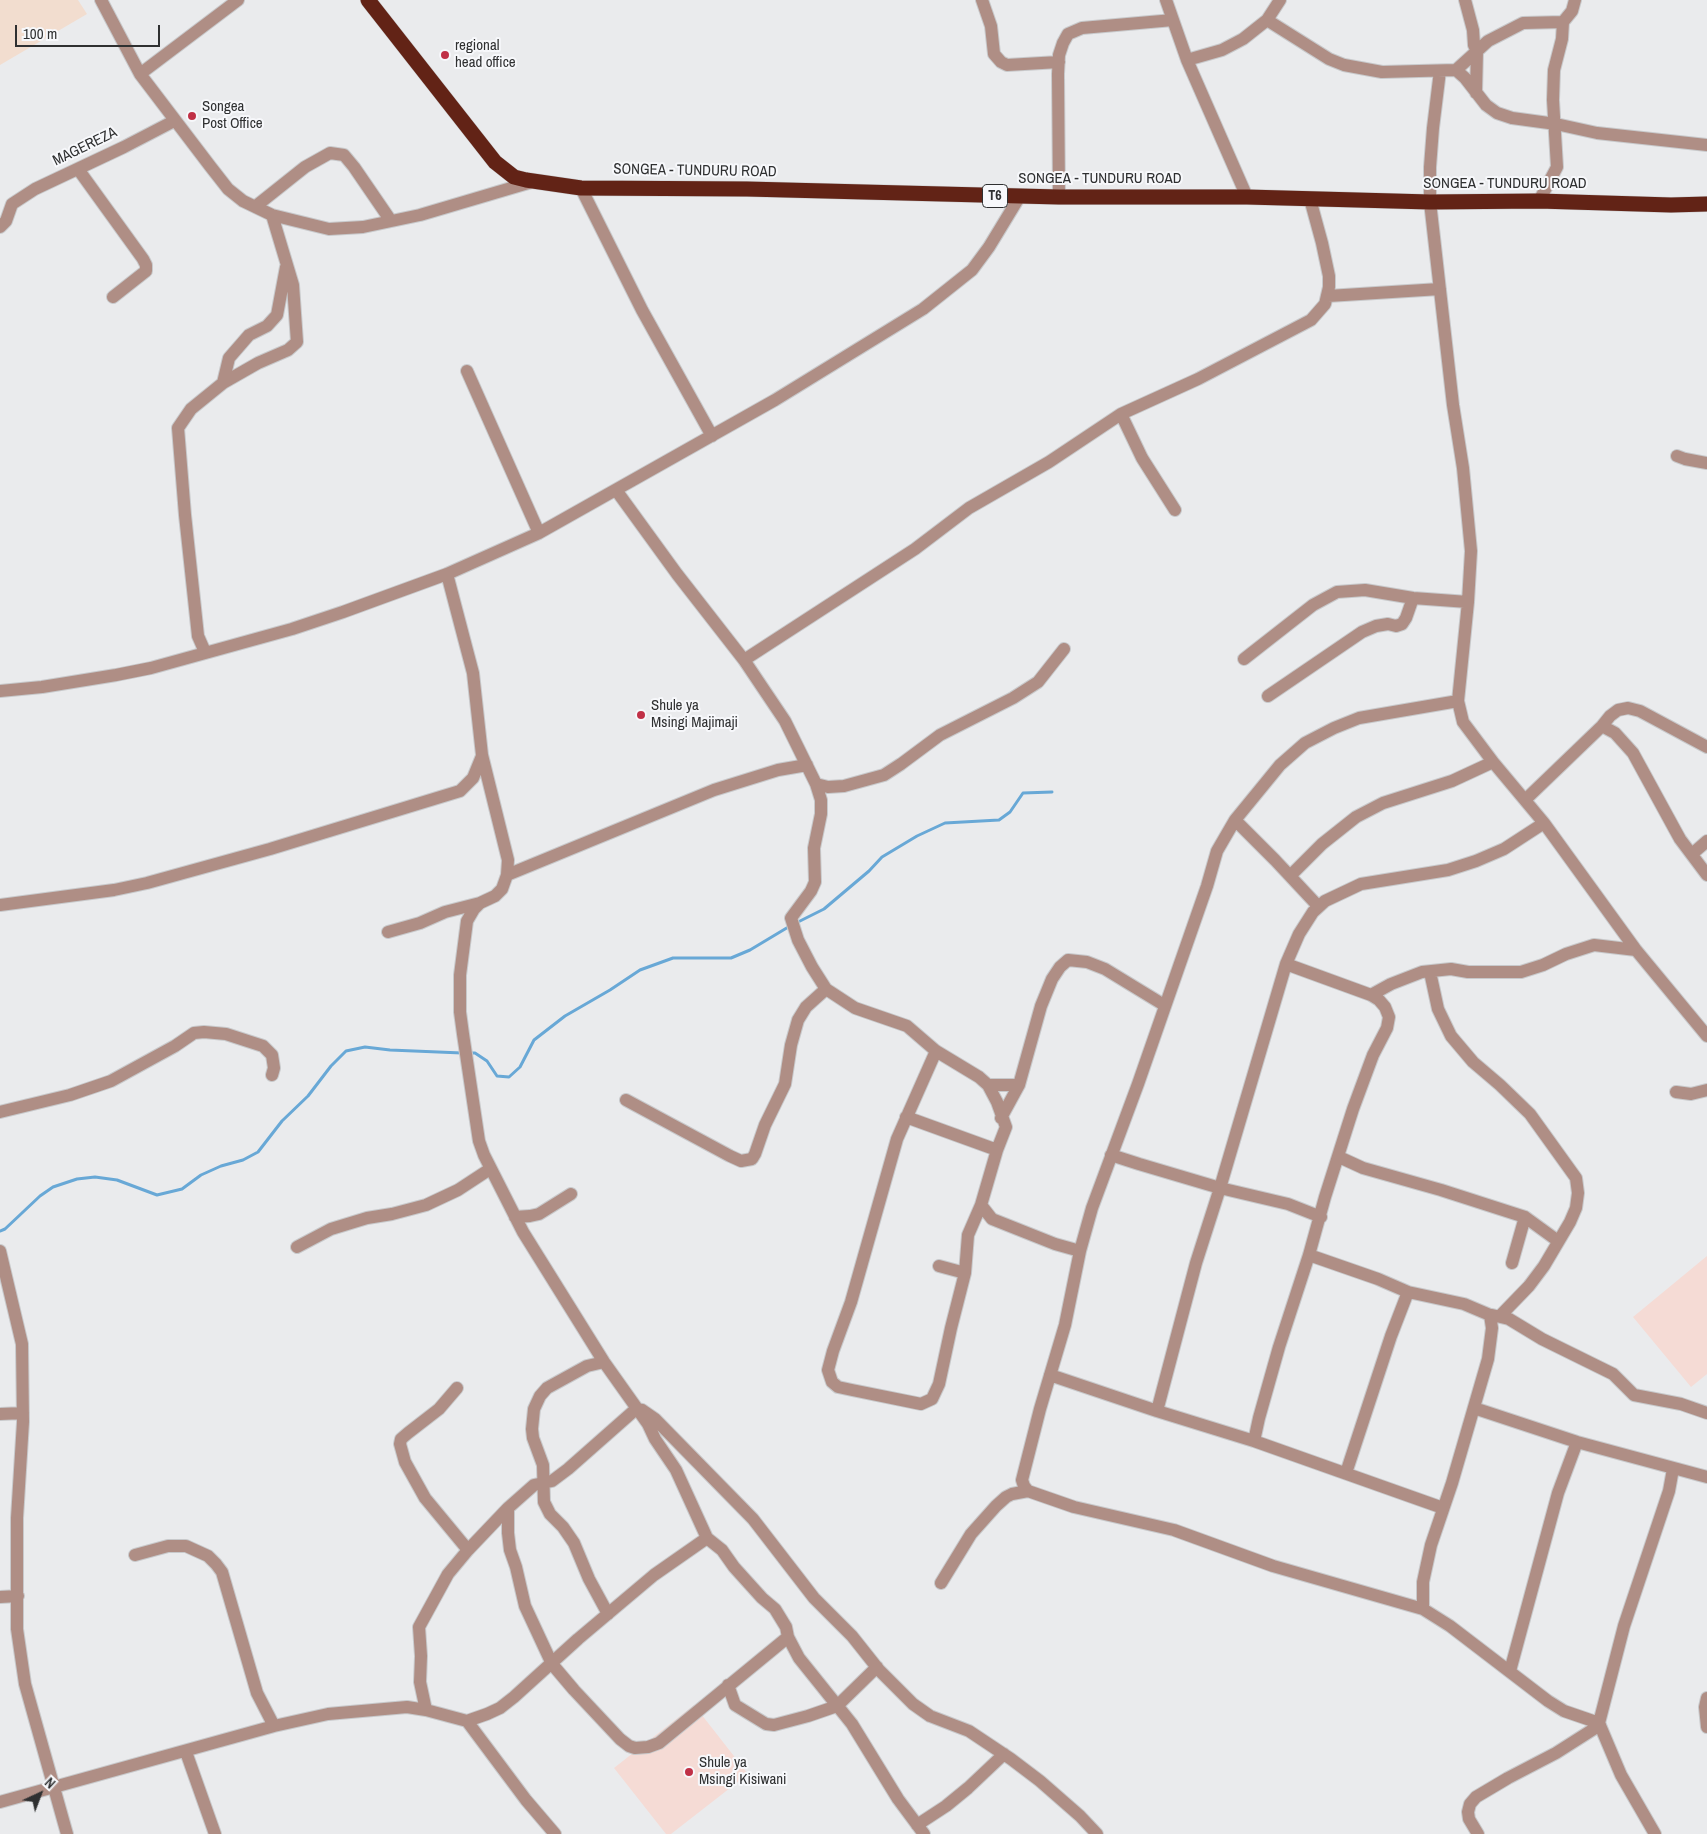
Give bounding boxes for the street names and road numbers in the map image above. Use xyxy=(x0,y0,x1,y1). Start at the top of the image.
street label: MAGEREZA xyxy=(50,124,120,170)
street label: SONGEA - TUNDURU ROAD xyxy=(613,161,777,181)
street label: SONGEA - TUNDURU ROAD xyxy=(1018,170,1182,188)
street label: SONGEA - TUNDURU ROAD xyxy=(1423,175,1587,193)
road number: T6 xyxy=(982,185,1008,208)

